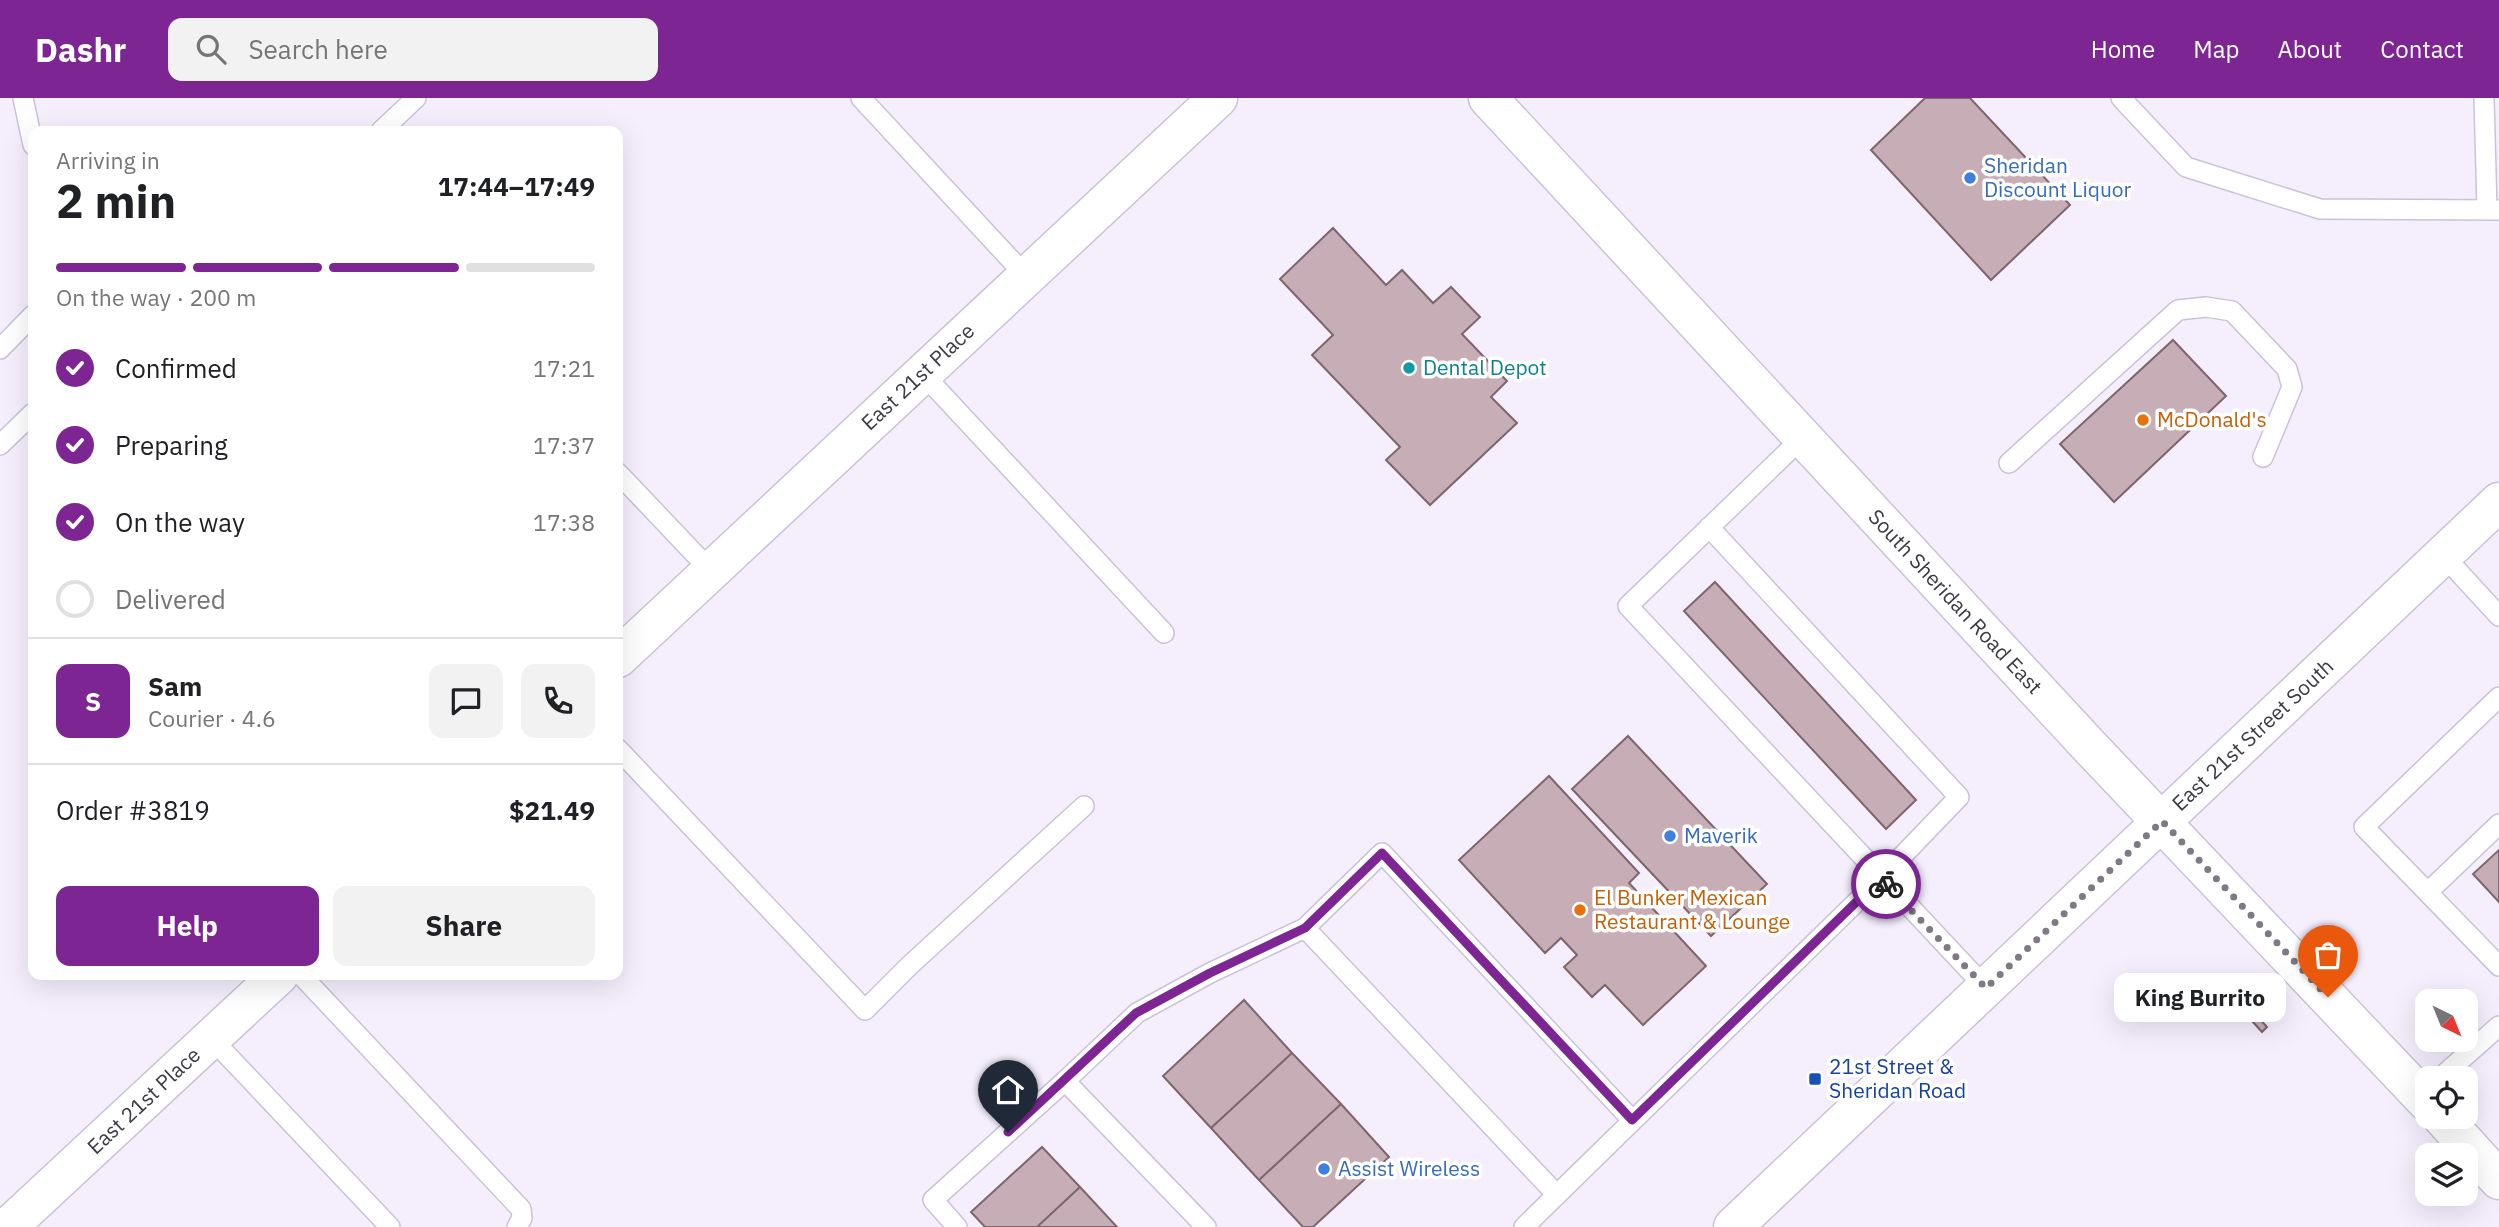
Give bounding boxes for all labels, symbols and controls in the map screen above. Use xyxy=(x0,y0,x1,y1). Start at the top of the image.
search box xyxy=(168,18,658,81)
text: Dashr xyxy=(35,28,126,71)
icon: search xyxy=(192,30,230,68)
text: Search here xyxy=(248,32,388,66)
text: Home xyxy=(2091,33,2155,65)
text: Map xyxy=(2193,33,2239,65)
text: About xyxy=(2277,33,2342,65)
text: Contact xyxy=(2380,33,2464,65)
text: Arriving in xyxy=(56,145,160,175)
place label: Sheridan Discount Liquor xyxy=(1984,151,2132,203)
text: 17:44–17:49 xyxy=(438,169,595,203)
marker: Sheridan Discount Liquor xyxy=(1962,170,1978,186)
text: 2 min xyxy=(56,171,176,231)
text: On the way · 200 m xyxy=(56,282,256,312)
street label: East 21st Place xyxy=(855,317,980,436)
icon: check xyxy=(56,349,94,387)
text: Confirmed xyxy=(115,351,237,385)
text: 17:21 xyxy=(533,353,595,383)
place label: Dental Depot xyxy=(1423,353,1547,381)
marker: Dental Depot xyxy=(1401,360,1417,376)
place label: McDonald's xyxy=(2157,405,2267,433)
marker: McDonald's xyxy=(2135,412,2151,428)
icon: check xyxy=(56,426,94,464)
text: Preparing xyxy=(115,428,228,462)
text: 17:37 xyxy=(533,430,595,460)
icon: check xyxy=(56,503,94,541)
street label: South Sheridan Road East xyxy=(1863,503,2049,700)
text: On the way xyxy=(115,505,245,539)
text: 17:38 xyxy=(533,507,595,537)
text: Delivered xyxy=(115,582,226,616)
street label: East 21st Street South xyxy=(2166,652,2339,817)
button: chat xyxy=(429,664,503,738)
button: phone xyxy=(521,664,595,738)
text: Sam xyxy=(148,669,202,703)
text: S xyxy=(85,684,101,718)
text: Courier · 4.6 xyxy=(148,703,276,733)
text: Order #3819 xyxy=(56,793,210,827)
text: $21.49 xyxy=(509,793,595,827)
place label: Maverik xyxy=(1684,821,1758,849)
marker: Maverik xyxy=(1662,828,1678,844)
courier xyxy=(1851,849,1921,919)
icon: bike xyxy=(1867,865,1905,903)
place label: El Bunker Mexican Restaurant & Lounge xyxy=(1594,883,1790,935)
button: Help xyxy=(56,886,319,966)
button: Share xyxy=(333,886,595,966)
marker: El Bunker Mexican Restaurant & Lounge xyxy=(1572,902,1588,918)
pin xyxy=(2298,925,2358,997)
icon: bag xyxy=(2309,936,2347,974)
callout: King Burrito xyxy=(2114,972,2286,1021)
text: King Burrito xyxy=(2135,982,2265,1012)
north arrow xyxy=(2415,989,2478,1052)
map controls xyxy=(2415,989,2478,1206)
street label: East 21st Place xyxy=(81,1041,206,1160)
place label: 21st Street & Sheridan Road xyxy=(1829,1052,1966,1104)
pin xyxy=(978,1060,1038,1132)
button: locate xyxy=(2415,1066,2478,1129)
icon: home xyxy=(989,1071,1027,1109)
marker: 21st Street & Sheridan Road xyxy=(1807,1071,1823,1087)
button: layers xyxy=(2415,1143,2478,1206)
place label: Assist Wireless xyxy=(1338,1154,1480,1182)
marker: Assist Wireless xyxy=(1316,1161,1332,1177)

